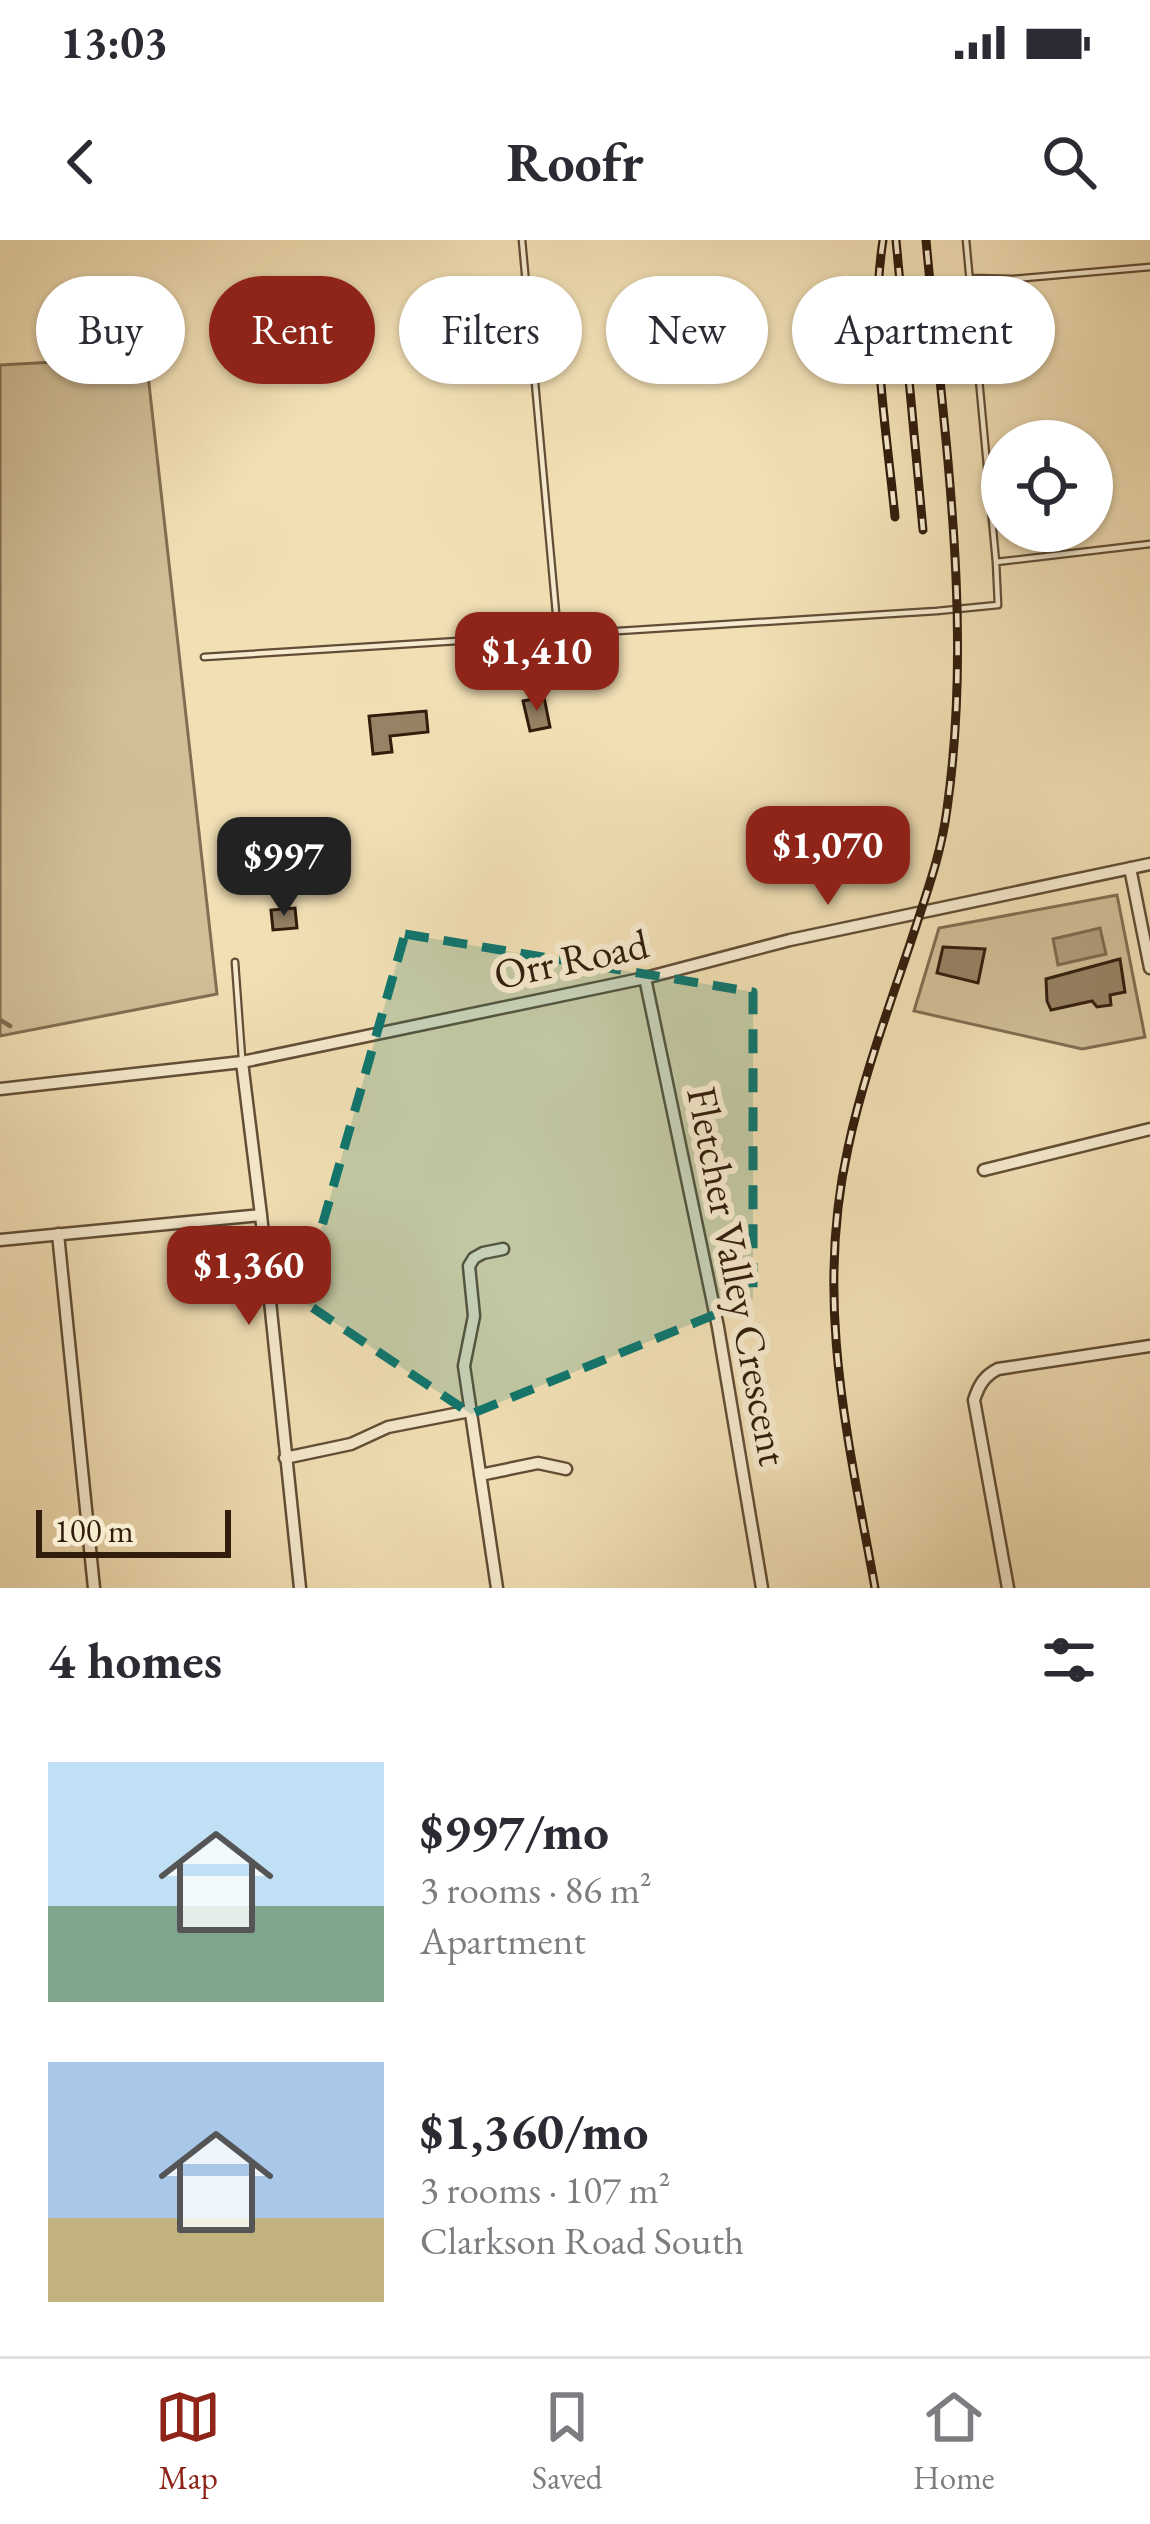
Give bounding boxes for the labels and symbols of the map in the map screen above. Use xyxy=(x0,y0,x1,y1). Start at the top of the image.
pin: $1,410 xyxy=(439,612,635,714)
pin: $1,070 xyxy=(730,806,926,908)
pin: $997 xyxy=(213,817,355,919)
street label: Orr Road xyxy=(489,916,654,1002)
street label: Fletcher Valley Crescent xyxy=(674,1082,802,1470)
pin: $1,360 xyxy=(151,1226,347,1328)
scale bar xyxy=(36,1504,231,1557)

